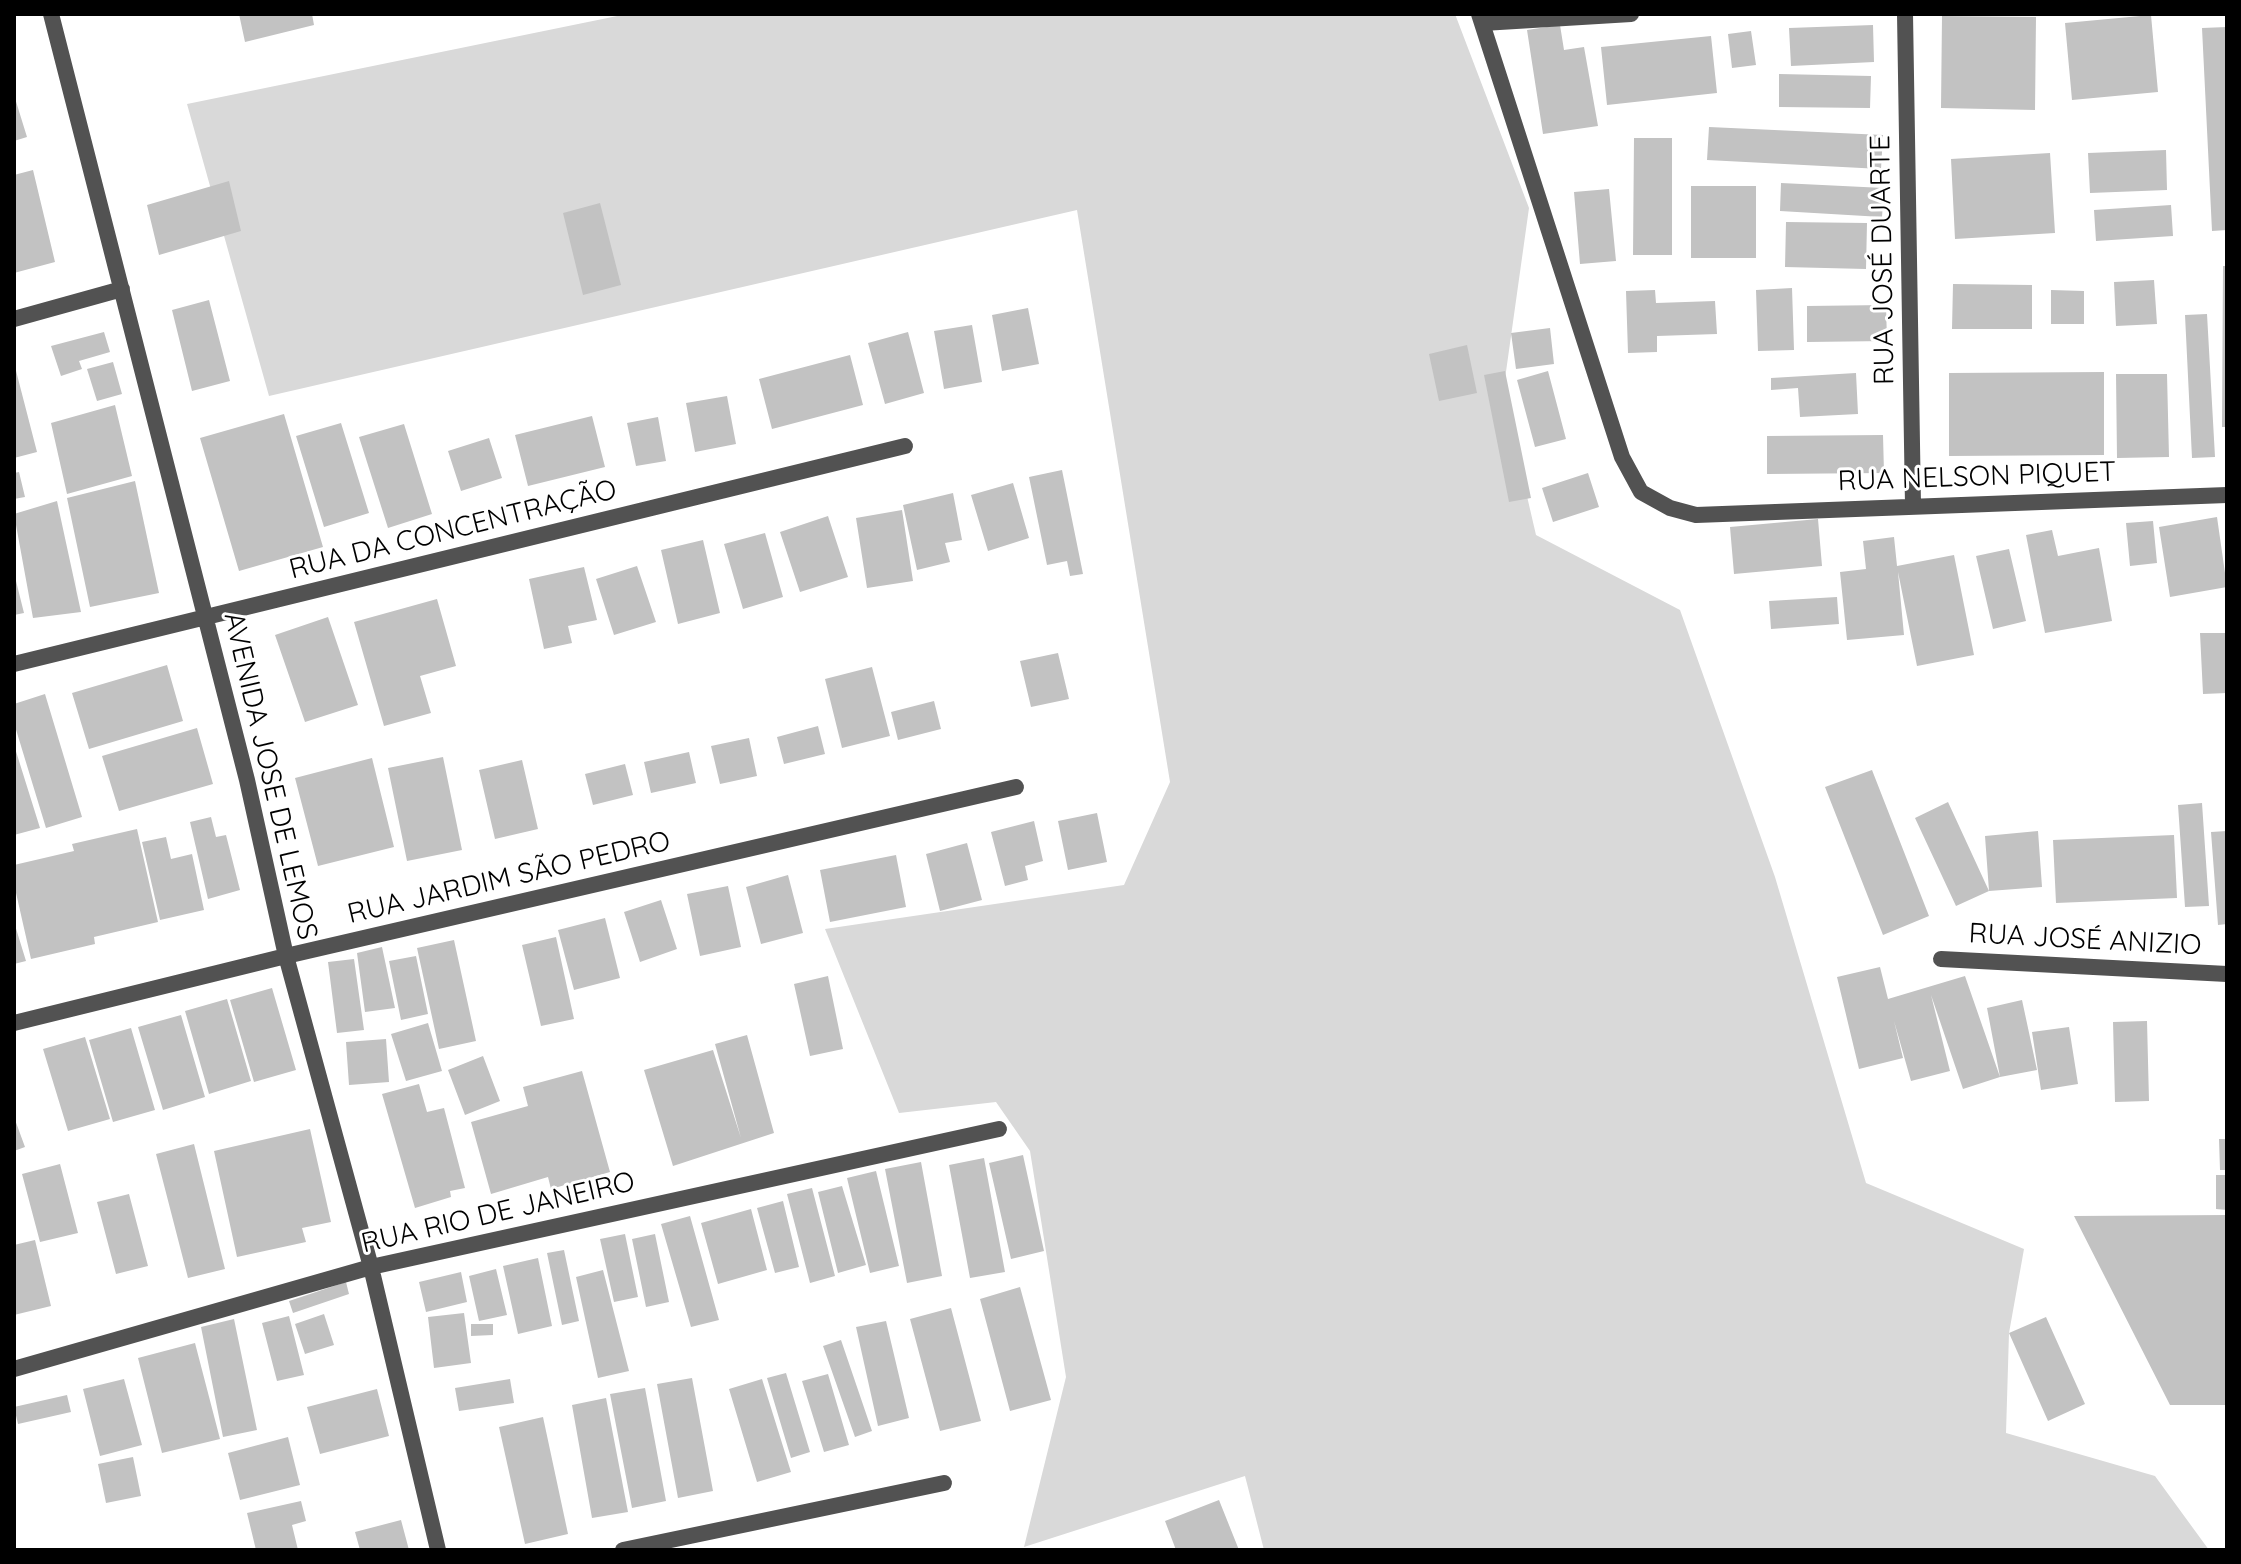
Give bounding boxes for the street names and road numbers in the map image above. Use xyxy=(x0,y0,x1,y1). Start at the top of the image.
street label: RUA JOSÉ DUARTE xyxy=(1864,135,1902,385)
street label: RUA NELSON PIQUET xyxy=(1837,455,2117,499)
street label: RUA DA CONCENTRAÇÃO xyxy=(286,473,620,587)
street label: AVENIDA JOSE DE LEMOS xyxy=(216,609,324,943)
street label: RUA JARDIM SÃO PEDRO xyxy=(344,825,674,931)
street label: RUA JOSÉ ANIZIO xyxy=(1968,917,2202,963)
street label: RUA RIO DE JANEIRO xyxy=(358,1165,638,1261)

